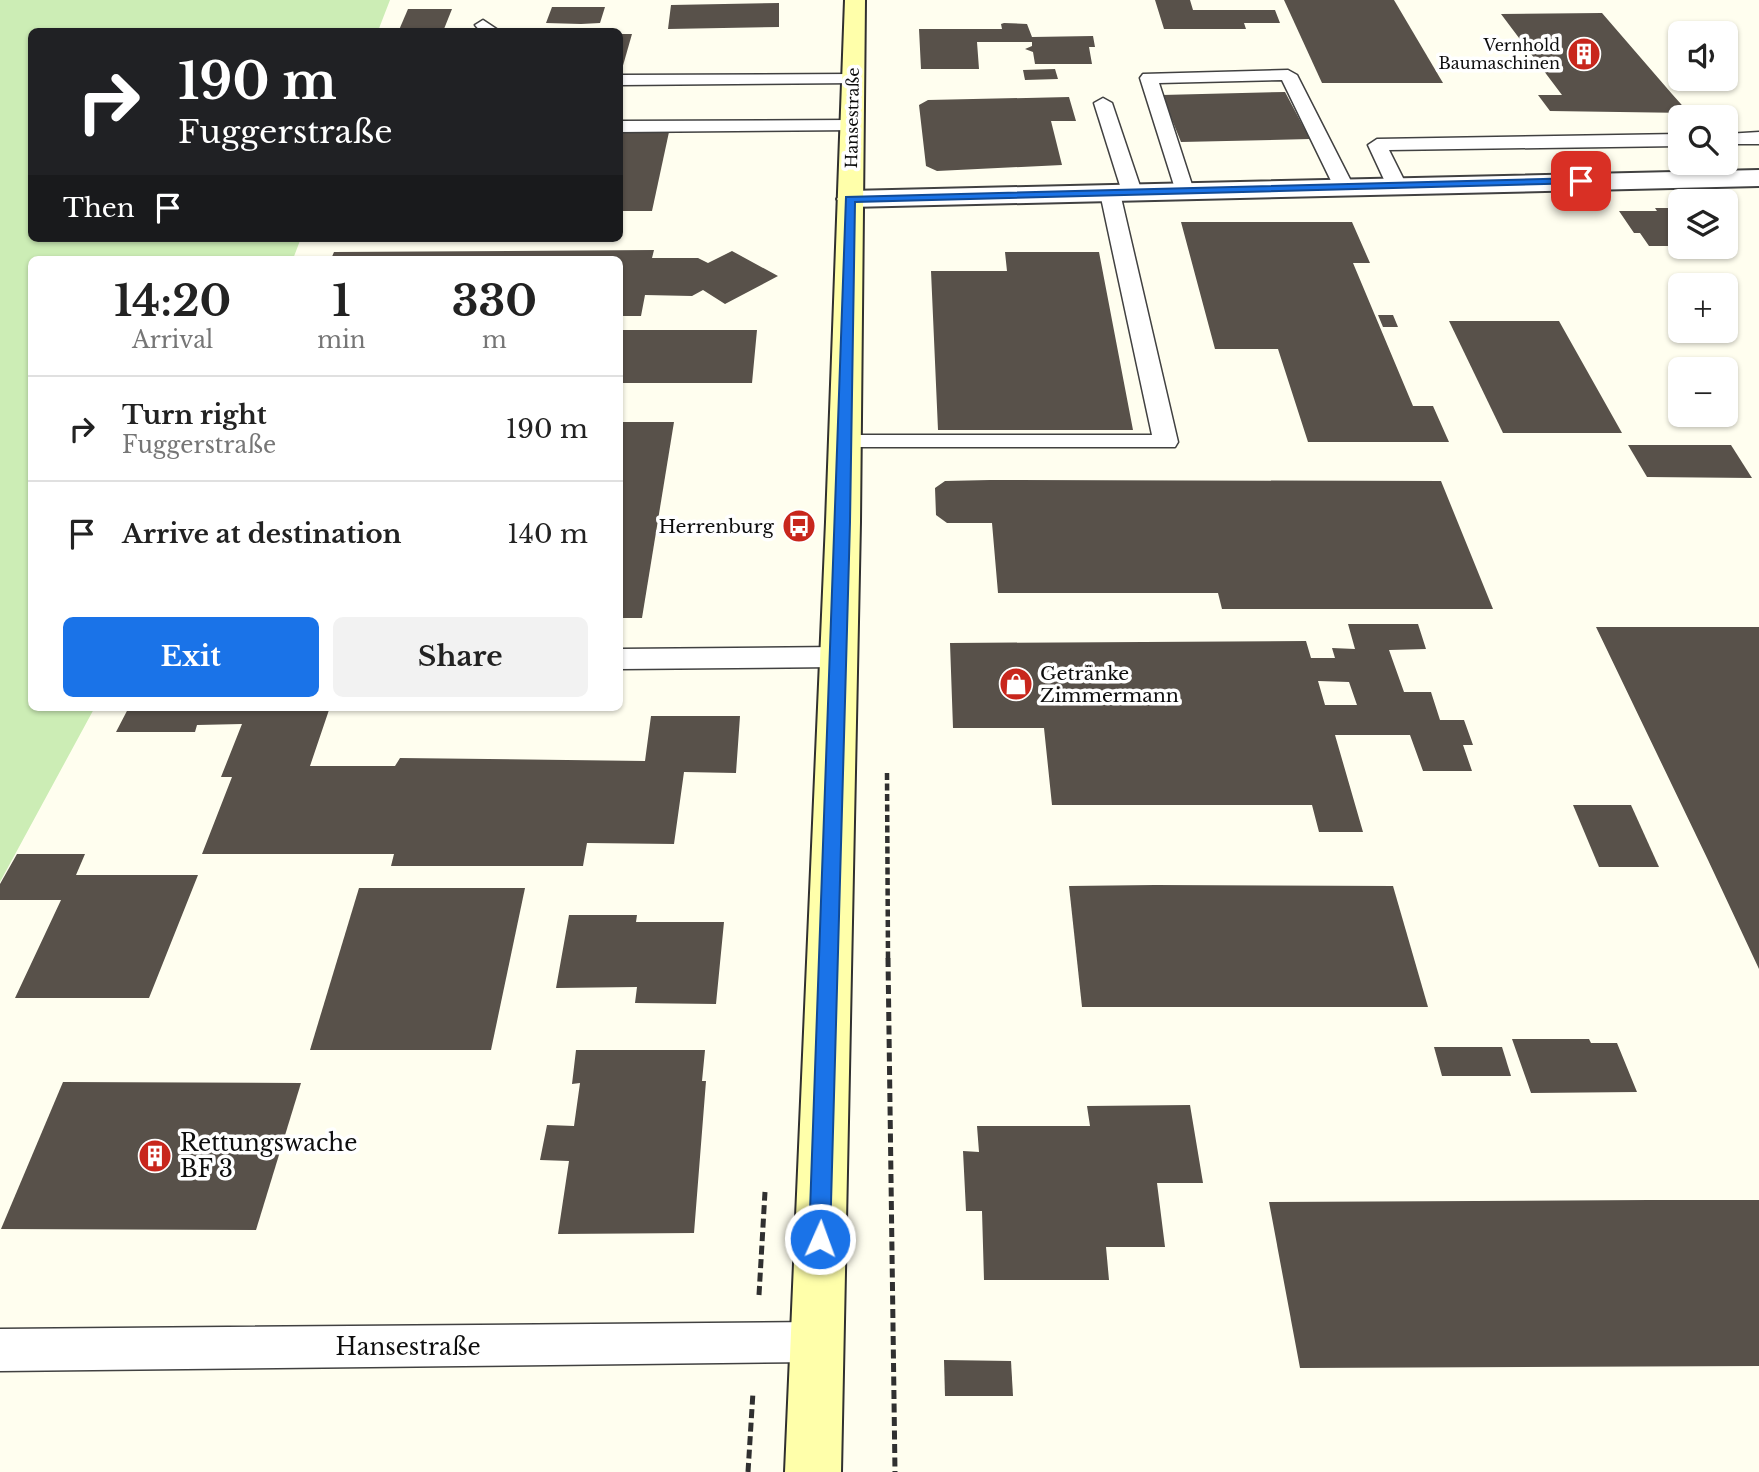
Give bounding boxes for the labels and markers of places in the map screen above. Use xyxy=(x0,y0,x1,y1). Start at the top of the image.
place label: Vernhold Baumaschinen xyxy=(1439,35,1560,73)
building icon: Vernhold Baumaschinen xyxy=(1565,35,1603,73)
pin xyxy=(1551,151,1611,211)
bus stop icon: Herrenburg xyxy=(780,507,818,545)
place label: Herrenburg xyxy=(659,515,775,538)
place label: Getränke Zimmermann xyxy=(1040,662,1179,707)
shop icon: Getränke Zimmermann xyxy=(997,665,1035,703)
place label: Rettungswache BF 3 xyxy=(180,1129,357,1183)
building icon: Rettungswache BF 3 xyxy=(136,1137,174,1175)

